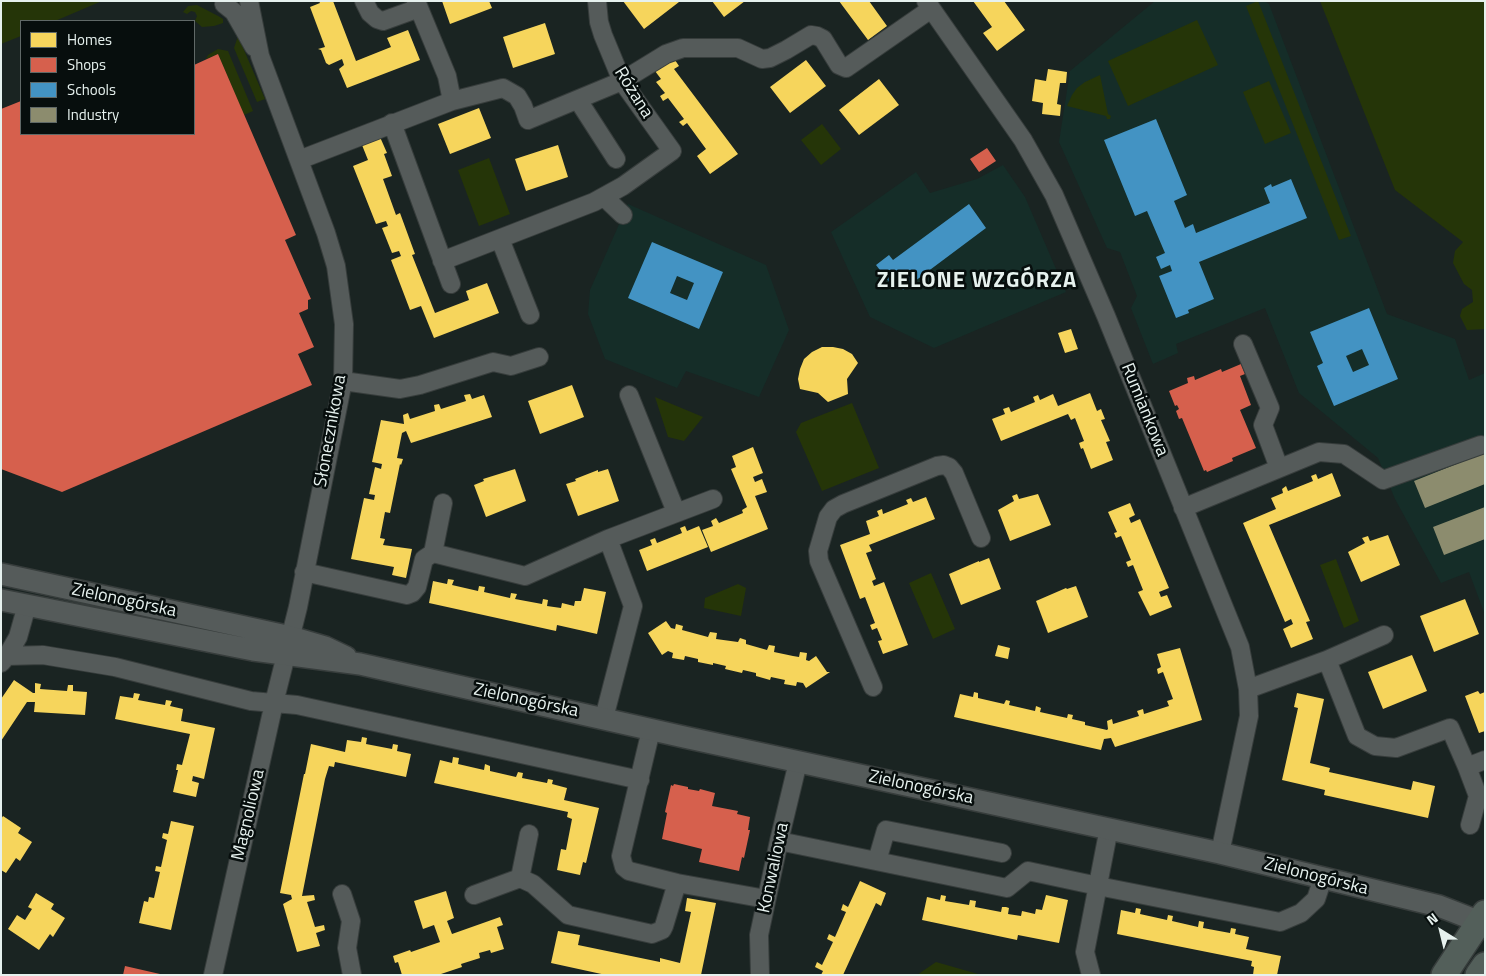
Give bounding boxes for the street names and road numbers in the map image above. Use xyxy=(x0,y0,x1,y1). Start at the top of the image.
street label: Różana xyxy=(609,63,657,123)
street label: Rumiankowa xyxy=(1115,360,1173,460)
street label: Słonecznikowa xyxy=(310,373,352,489)
street label: Zielonogórska xyxy=(70,579,178,623)
street label: Zielonogórska xyxy=(472,679,580,723)
street label: Zielonogórska xyxy=(867,766,975,810)
street label: Magnoliowa xyxy=(228,767,270,863)
street label: Konwaliowa xyxy=(754,821,794,915)
street label: Zielonogórska xyxy=(1262,854,1370,900)

